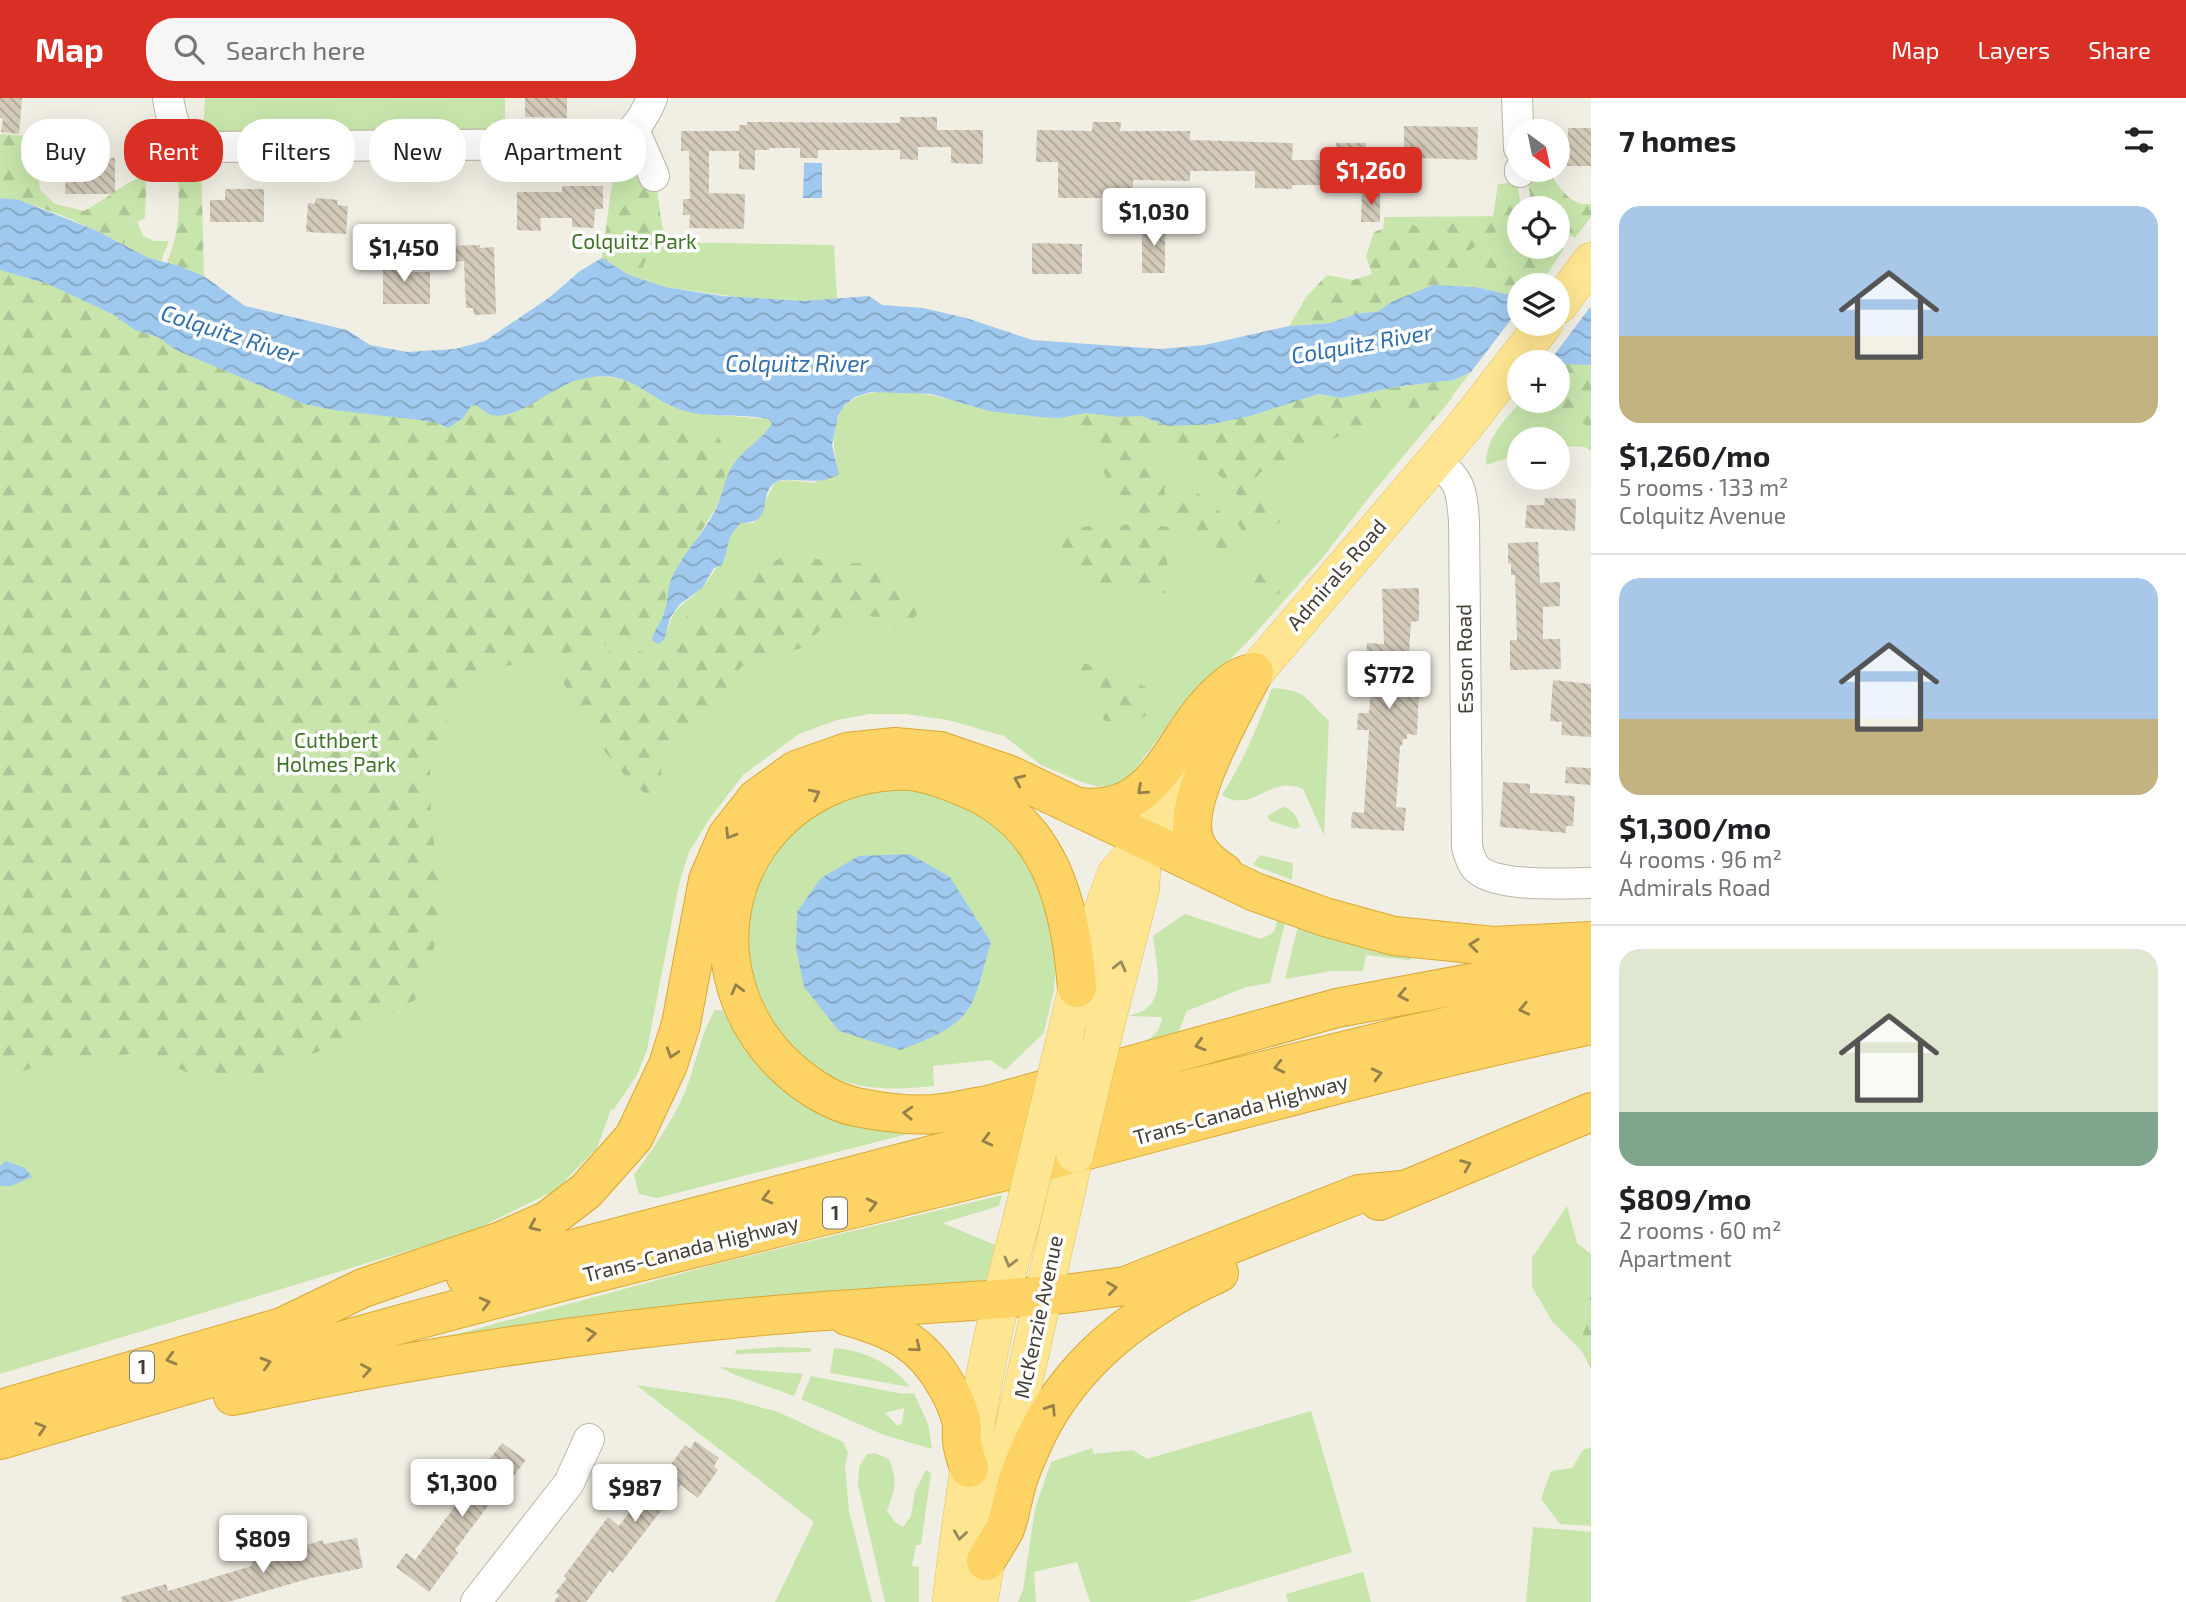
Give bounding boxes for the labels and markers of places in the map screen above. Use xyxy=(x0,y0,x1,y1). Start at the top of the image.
pin: $1,260 xyxy=(1314,148,1428,207)
pin: $1,030 xyxy=(1097,188,1211,248)
pin: $1,450 xyxy=(347,225,461,284)
pin: $772 xyxy=(1348,652,1430,711)
pin: $1,300 xyxy=(405,1460,519,1519)
pin: $987 xyxy=(594,1464,676,1524)
pin: $809 xyxy=(222,1516,304,1575)

